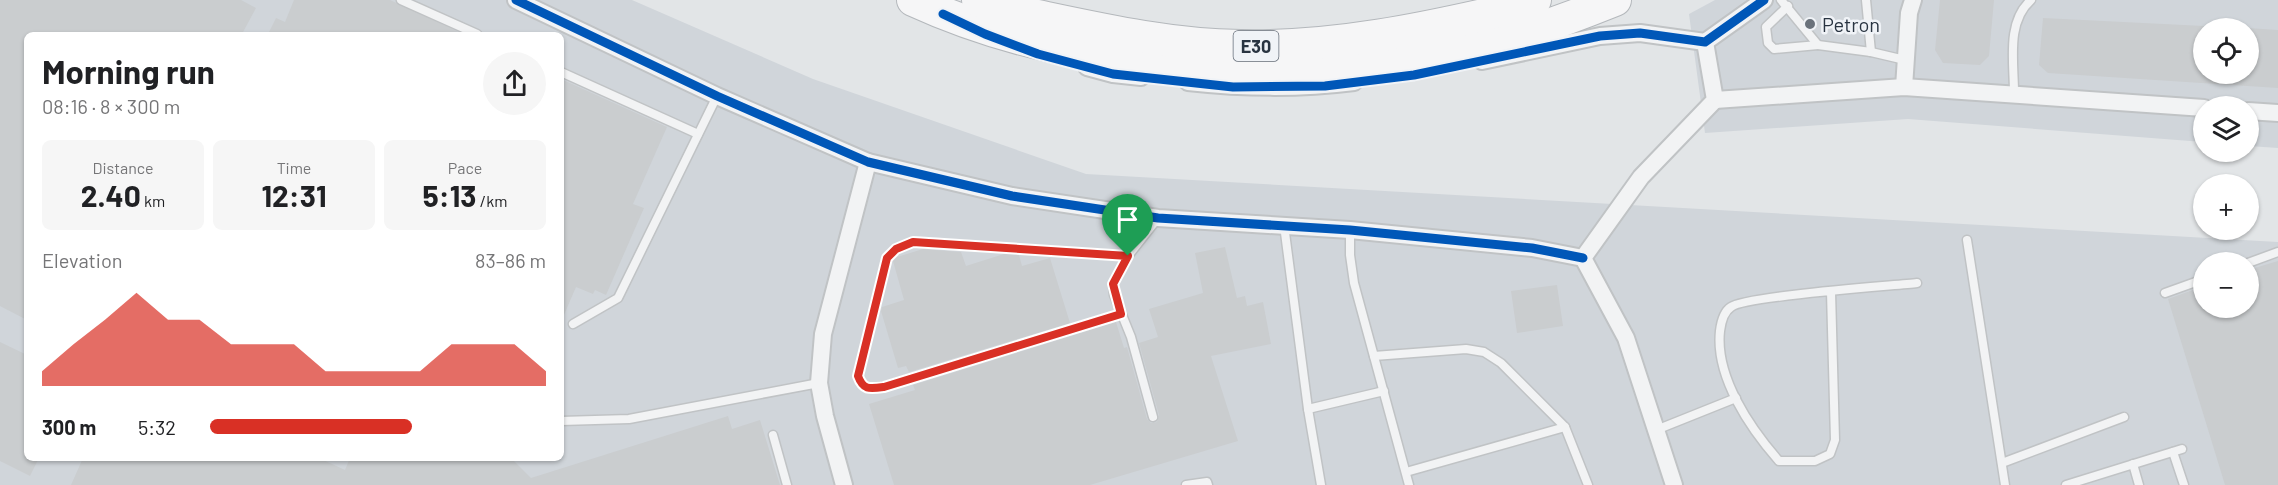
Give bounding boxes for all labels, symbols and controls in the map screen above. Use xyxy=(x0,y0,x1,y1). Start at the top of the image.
place label: Petron xyxy=(1822,12,1880,36)
marker: Petron xyxy=(1803,17,1817,31)
map controls xyxy=(2193,18,2259,318)
button: locate xyxy=(2193,18,2259,84)
road number: E30 xyxy=(1234,31,1278,61)
text: Morning run xyxy=(42,51,215,91)
button: share xyxy=(483,52,546,115)
text: 08:16 · 8 × 300 m xyxy=(42,94,180,118)
button: layers xyxy=(2193,96,2259,162)
text: Distance xyxy=(93,158,153,177)
text: Time xyxy=(277,158,311,177)
text: Pace xyxy=(448,158,482,177)
button: + xyxy=(2193,174,2259,240)
text: 2.40 xyxy=(81,177,141,213)
text: 12:31 xyxy=(261,177,327,213)
text: 5:13 xyxy=(423,177,477,213)
text: km xyxy=(141,191,165,210)
text: /km xyxy=(477,191,507,210)
pin xyxy=(1102,194,1153,256)
icon: arrive xyxy=(1111,203,1144,236)
text: Elevation xyxy=(42,248,123,272)
text: 83–86 m xyxy=(475,248,546,272)
button: − xyxy=(2193,252,2259,318)
text: 300 m xyxy=(42,415,96,439)
text: 5:32 xyxy=(138,415,176,439)

